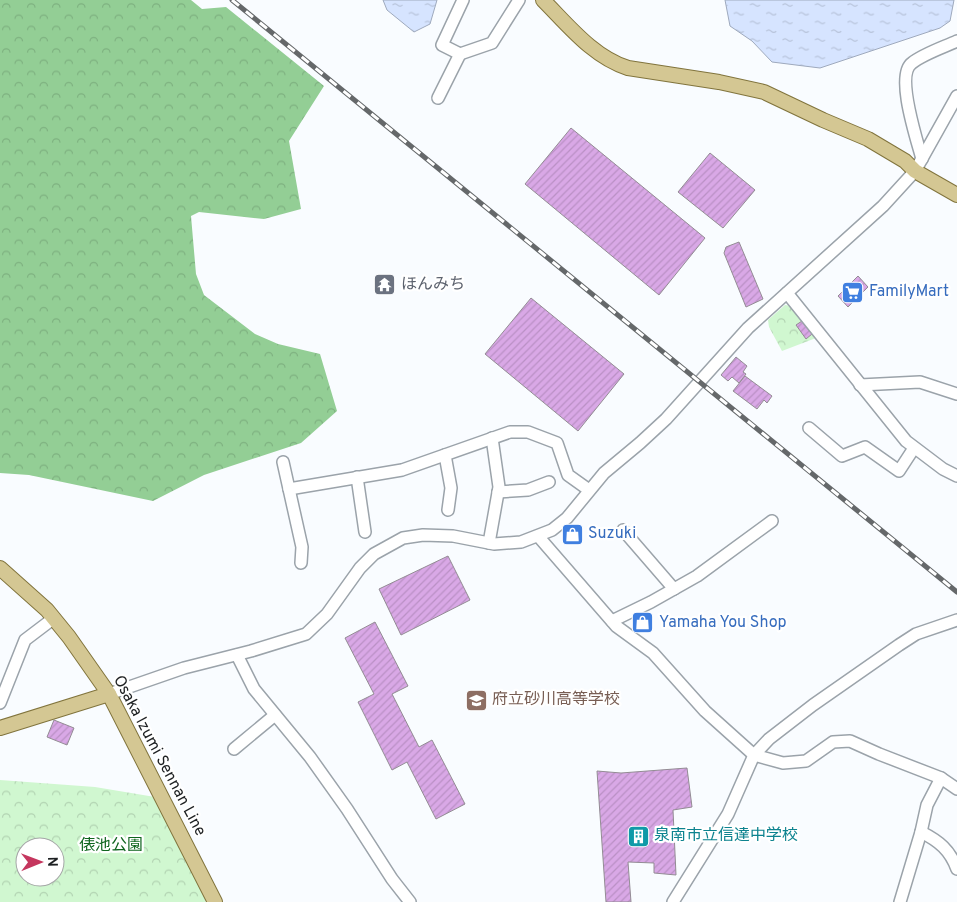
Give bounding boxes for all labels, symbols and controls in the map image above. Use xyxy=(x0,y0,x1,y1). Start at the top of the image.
temple icon: ほんみち xyxy=(373,273,397,297)
place label: ほんみち xyxy=(401,275,465,295)
supermarket icon: FamilyMart xyxy=(841,280,865,304)
place label: FamilyMart xyxy=(869,282,949,302)
shop icon: Suzuki xyxy=(560,522,584,546)
place label: Suzuki xyxy=(588,524,636,544)
shop icon: Yamaha You Shop xyxy=(631,611,655,635)
place label: Yamaha You Shop xyxy=(659,613,787,633)
street label: Osaka Izumi Sennan Line xyxy=(108,672,210,840)
school or university icon: 府立砂川高等学校 xyxy=(464,688,488,712)
place label: 府立砂川高等学校 xyxy=(492,690,620,710)
building icon: 泉南市立信達中学校 xyxy=(626,824,650,848)
place label: 泉南市立信達中学校 xyxy=(654,826,798,846)
park label: 俵池公園 xyxy=(79,836,143,856)
north arrow xyxy=(15,837,65,887)
text: N xyxy=(43,857,60,867)

